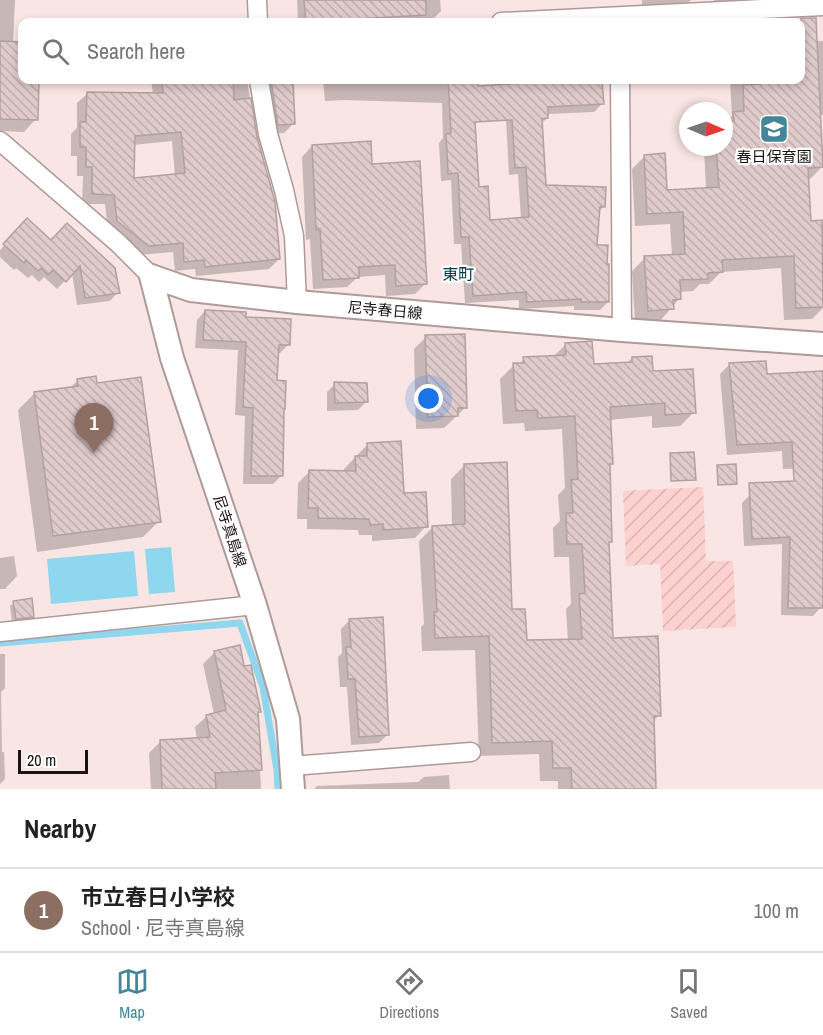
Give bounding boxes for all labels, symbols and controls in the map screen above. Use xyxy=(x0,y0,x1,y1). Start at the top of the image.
search box xyxy=(18,18,805,84)
icon: search xyxy=(39,35,72,68)
text: Search here xyxy=(87,36,185,66)
north arrow xyxy=(679,102,733,156)
school or university icon: 春日保育園 xyxy=(758,113,790,145)
place label: 春日保育園 xyxy=(736,146,812,167)
district label: 東町 xyxy=(442,263,474,285)
street label: 尼寺春日線 xyxy=(347,296,423,324)
your location xyxy=(414,384,443,413)
pin: 1 xyxy=(74,404,113,453)
street label: 尼寺真島線 xyxy=(208,492,252,570)
scale bar xyxy=(18,747,88,774)
text: 20 m xyxy=(27,749,56,771)
text: Nearby xyxy=(24,811,96,846)
text: 市立春日小学校 xyxy=(81,882,235,912)
text: 1 xyxy=(39,897,48,924)
text: 100 m xyxy=(753,897,799,924)
text: School · 尼寺真島線 xyxy=(81,914,245,941)
tab: Map xyxy=(116,965,149,1023)
tab: Directions xyxy=(380,965,439,1023)
tab: Saved xyxy=(670,965,708,1023)

